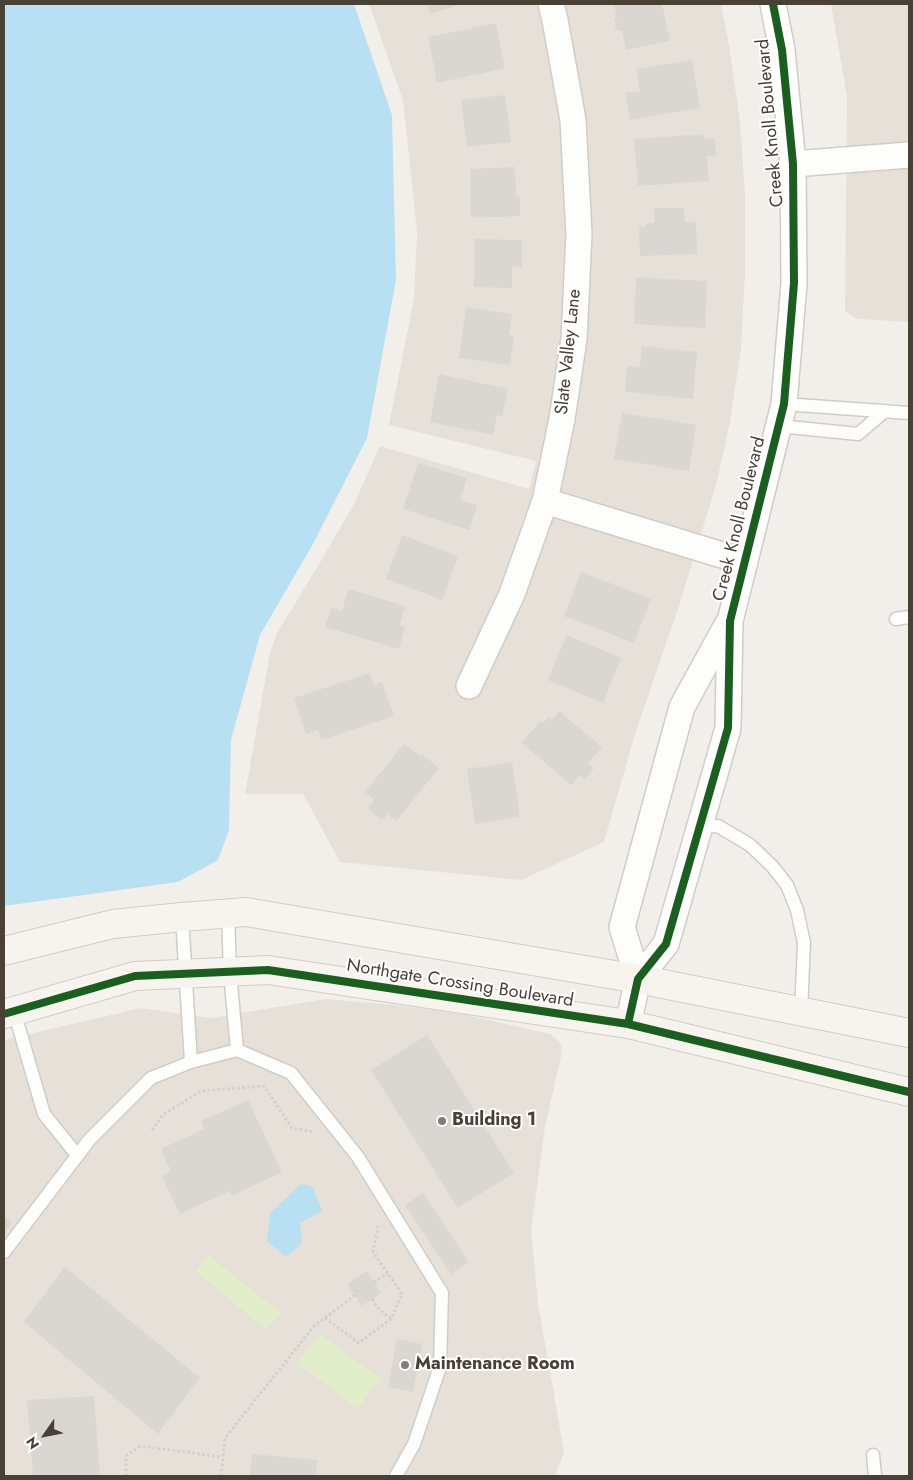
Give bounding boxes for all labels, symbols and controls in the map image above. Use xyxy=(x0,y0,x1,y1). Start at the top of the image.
street label: Creek Knoll Boulevard xyxy=(753,38,789,208)
street label: Slate Valley Lane xyxy=(552,288,586,416)
street label: Creek Knoll Boulevard xyxy=(709,435,771,603)
street label: Northgate Crossing Boulevard xyxy=(345,955,575,1013)
place label: Building 1 xyxy=(452,1110,536,1132)
marker: Building 1 xyxy=(436,1115,448,1127)
place label: Maintenance Room xyxy=(415,1354,575,1376)
marker: Maintenance Room xyxy=(399,1359,411,1371)
north arrow xyxy=(20,1410,70,1460)
text: N xyxy=(21,1433,44,1453)

